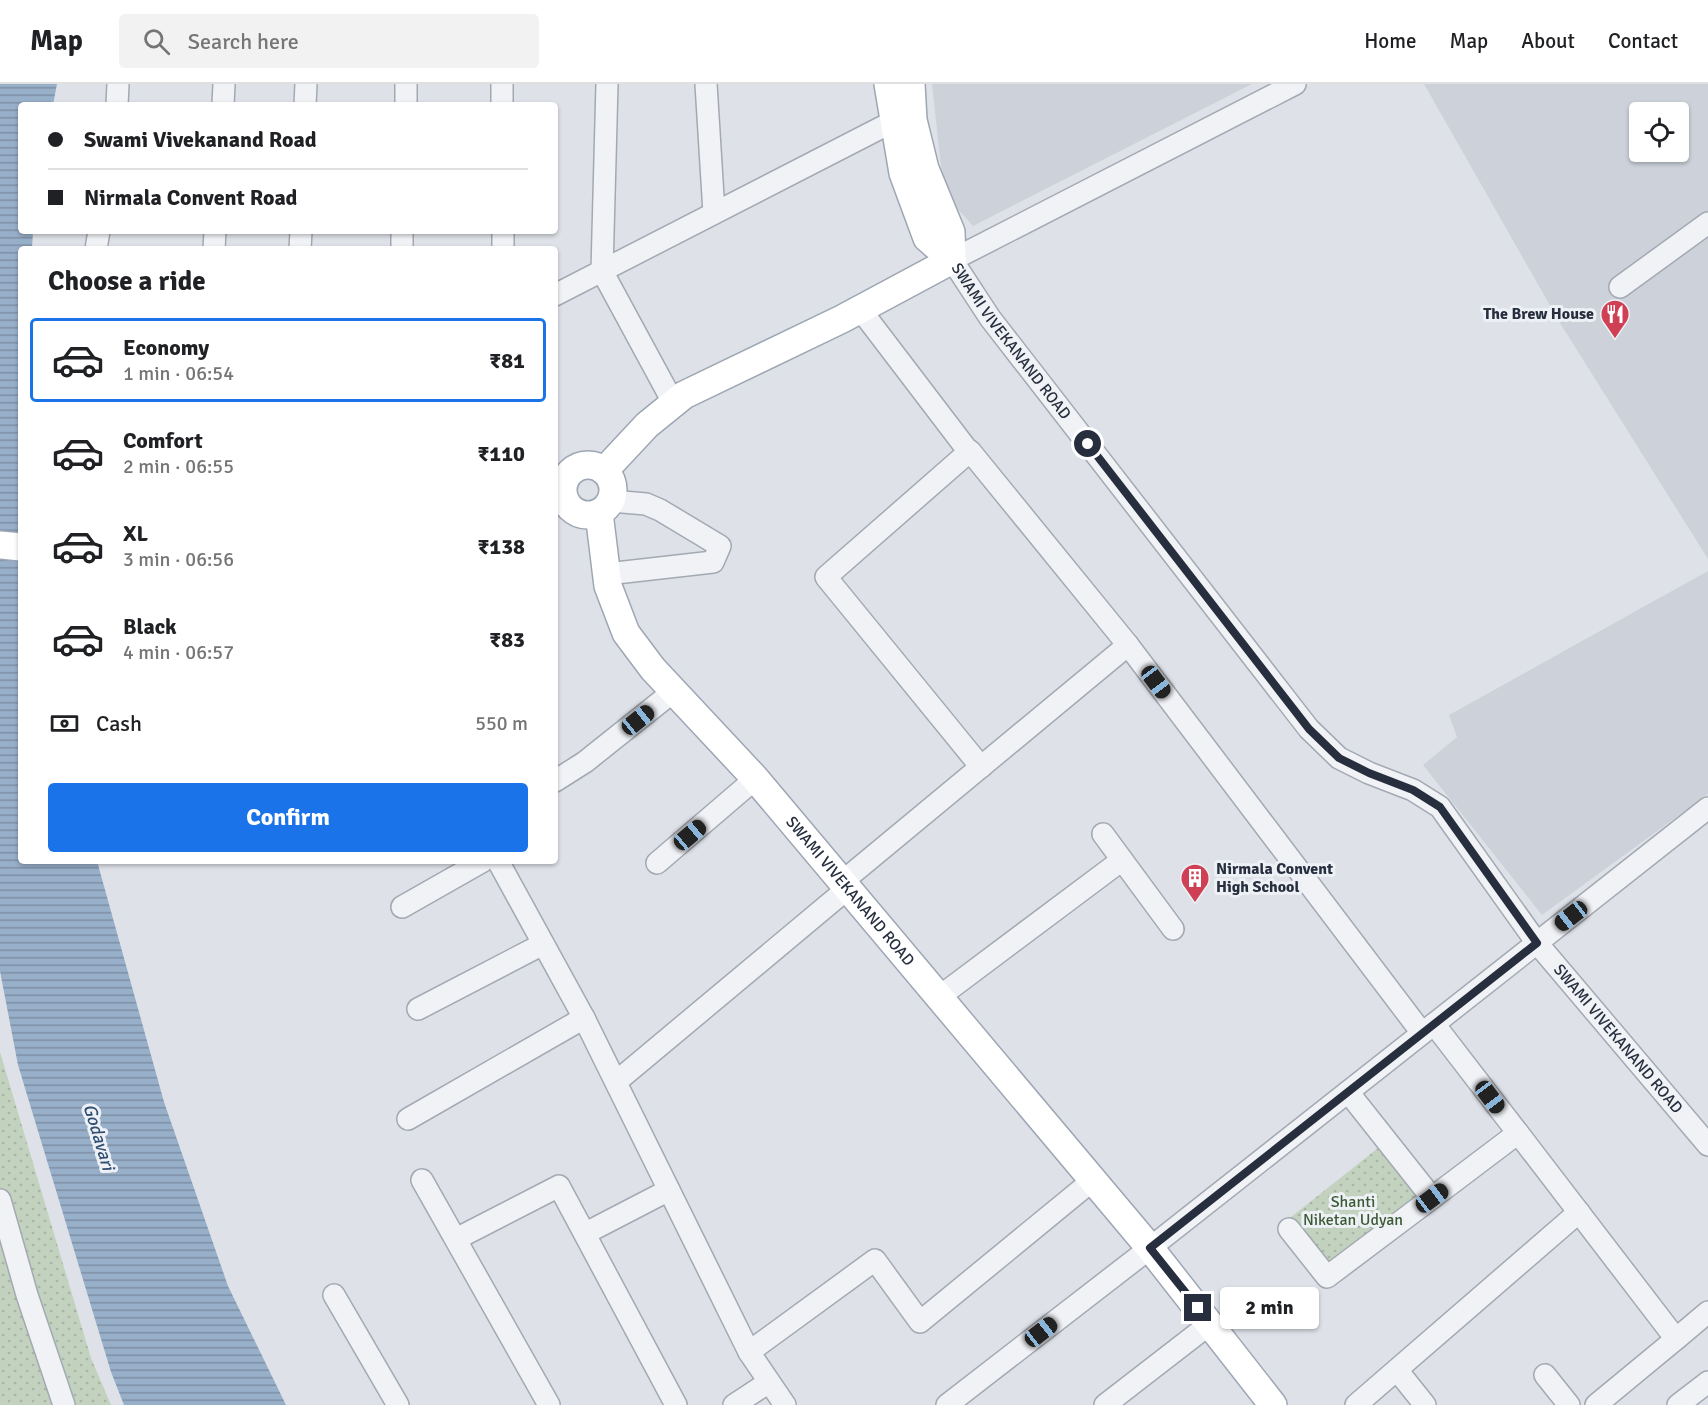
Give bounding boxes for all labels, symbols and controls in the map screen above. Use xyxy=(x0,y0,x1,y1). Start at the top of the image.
search box xyxy=(119,14,539,68)
text: Map xyxy=(30,24,83,58)
icon: search xyxy=(140,25,173,58)
text: Search here xyxy=(188,28,299,55)
text: Home xyxy=(1364,28,1417,54)
text: Map xyxy=(1450,28,1488,54)
text: About xyxy=(1521,28,1575,54)
text: Contact xyxy=(1608,28,1678,54)
map controls xyxy=(1629,102,1689,162)
button: locate xyxy=(1629,102,1689,162)
text: Swami Vivekanand Road xyxy=(84,126,317,153)
text: Nirmala Convent Road xyxy=(84,184,297,211)
street label: SWAMI VIVEKANAND ROAD xyxy=(947,259,1075,424)
text: Choose a ride xyxy=(48,265,206,298)
restaurant icon: The Brew House xyxy=(1599,298,1631,340)
place label: The Brew House xyxy=(1483,304,1594,324)
icon: car xyxy=(51,333,105,387)
text: Economy xyxy=(123,334,209,361)
text: ₹81 xyxy=(489,347,525,374)
text: 1 min · 06:54 xyxy=(123,361,234,386)
icon: car xyxy=(51,426,105,480)
text: Comfort xyxy=(123,427,203,454)
route start xyxy=(1074,430,1101,457)
text: ₹110 xyxy=(477,440,525,467)
text: 2 min · 06:55 xyxy=(123,454,234,479)
icon: car xyxy=(51,519,105,573)
text: XL xyxy=(123,520,148,547)
text: ₹138 xyxy=(477,533,525,560)
text: 3 min · 06:56 xyxy=(123,547,234,572)
icon: car xyxy=(51,612,105,666)
text: Black xyxy=(123,613,177,640)
text: ₹83 xyxy=(489,626,525,653)
text: 4 min · 06:57 xyxy=(123,640,234,665)
car xyxy=(1138,662,1174,702)
car xyxy=(618,702,658,738)
icon: cash xyxy=(48,707,81,740)
text: Cash xyxy=(96,710,142,737)
text: 550 m xyxy=(475,711,528,736)
button: Confirm xyxy=(48,783,528,852)
street label: SWAMI VIVEKANAND ROAD xyxy=(781,812,919,970)
car xyxy=(670,817,710,853)
place label: Nirmala Convent High School xyxy=(1216,859,1333,897)
building icon: Nirmala Convent High School xyxy=(1179,862,1211,904)
car xyxy=(1551,898,1591,934)
street label: SWAMI VIVEKANAND ROAD xyxy=(1549,960,1687,1118)
car xyxy=(1472,1077,1508,1117)
water label: Godavari xyxy=(78,1101,120,1175)
car xyxy=(1412,1180,1452,1216)
park label: Shanti Niketan Udyan xyxy=(1303,1192,1403,1230)
callout: 2 min xyxy=(1219,1287,1318,1329)
route end xyxy=(1184,1294,1211,1321)
text: 2 min xyxy=(1245,1295,1294,1320)
car xyxy=(1021,1314,1061,1350)

